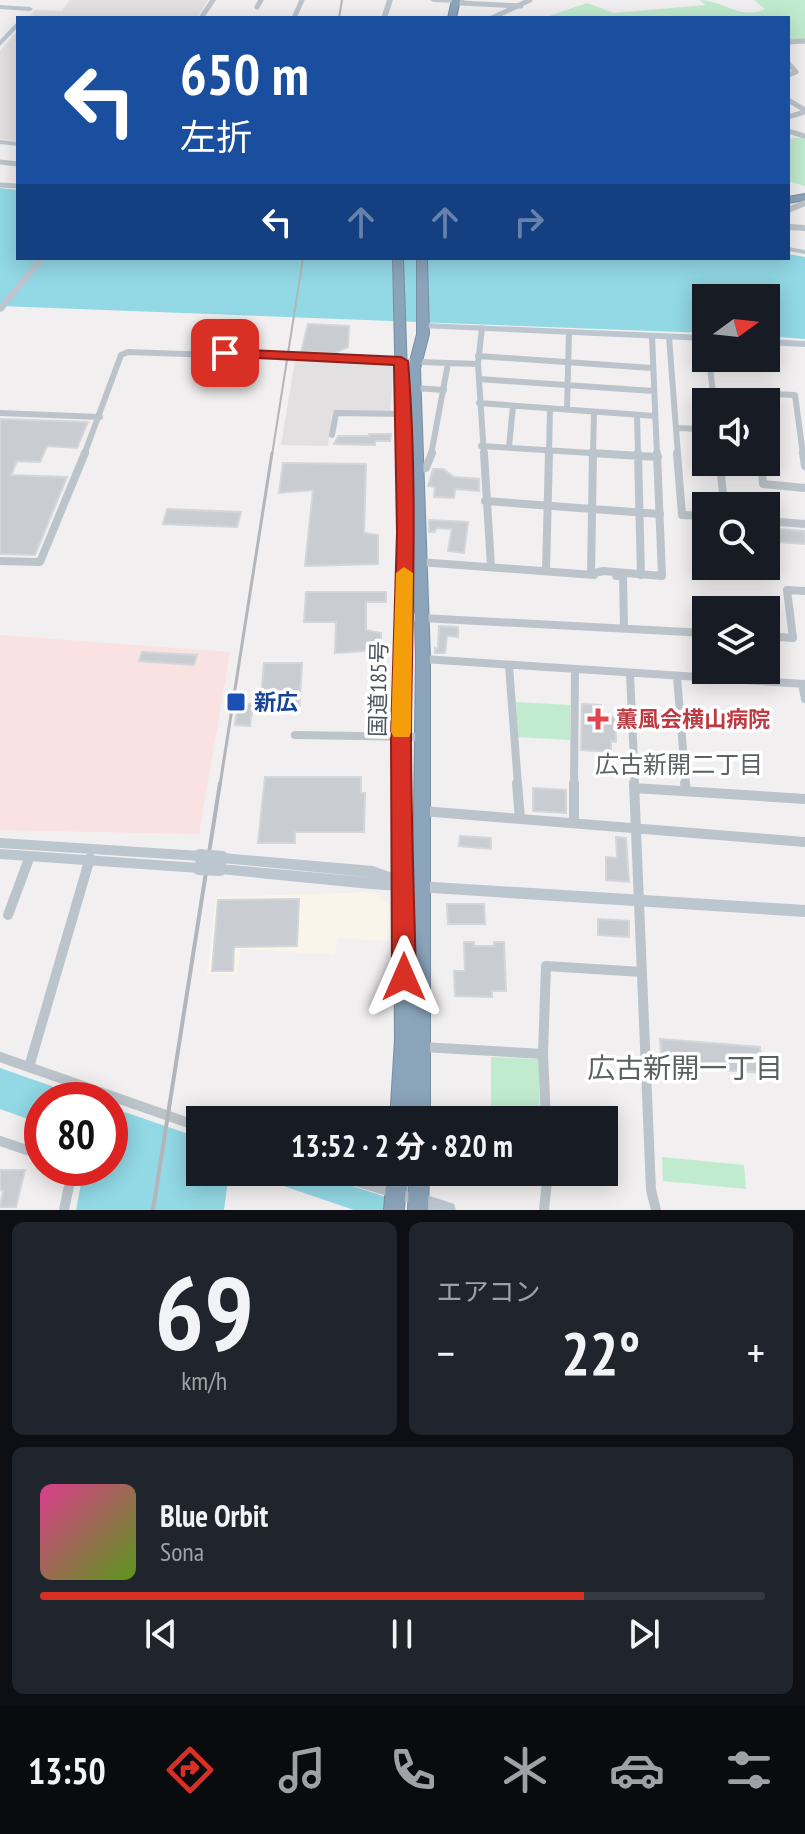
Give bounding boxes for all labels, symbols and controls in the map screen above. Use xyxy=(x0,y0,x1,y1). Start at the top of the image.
text: 650 m xyxy=(180,38,309,110)
icon: left xyxy=(48,48,152,152)
text: 左折 xyxy=(180,113,252,160)
icon: left xyxy=(255,200,299,244)
icon: ahead xyxy=(339,200,383,244)
icon: ahead xyxy=(423,200,467,244)
icon: right xyxy=(507,200,551,244)
north arrow xyxy=(692,284,780,372)
map controls xyxy=(692,284,780,684)
pin xyxy=(191,319,259,387)
icon: arrive xyxy=(203,331,247,375)
button: sound xyxy=(692,388,780,476)
button: search xyxy=(692,492,780,580)
button: layers xyxy=(692,596,780,684)
street label: 国道185号 xyxy=(363,641,393,737)
place label: 新広 xyxy=(254,688,298,716)
marker: 新広 xyxy=(225,691,247,713)
place label: 薫風会横山病院 xyxy=(616,705,770,733)
marker: 薫風会横山病院 xyxy=(587,708,609,730)
district label: 広古新開二丁目 xyxy=(595,749,763,780)
position arrow xyxy=(362,935,446,1019)
district label: 広古新開一丁目 xyxy=(587,1049,783,1086)
speed limit sign: 80 xyxy=(24,1082,128,1186)
text: 13:52 · 2 分 · 820 m xyxy=(291,1126,513,1165)
text: 69 xyxy=(155,1244,254,1379)
text: エアコン xyxy=(437,1275,541,1308)
text: 22° xyxy=(561,1314,640,1392)
text: − xyxy=(437,1324,455,1381)
text: + xyxy=(747,1324,765,1381)
text: km/h xyxy=(181,1364,227,1397)
text: Blue Orbit xyxy=(160,1496,268,1535)
text: Sona xyxy=(160,1535,204,1568)
icon: previous xyxy=(139,1612,183,1656)
icon: pause xyxy=(380,1612,424,1656)
icon: next xyxy=(622,1612,666,1656)
icon: directions xyxy=(162,1742,218,1798)
icon: music xyxy=(274,1742,330,1798)
icon: phone xyxy=(385,1742,441,1798)
icon: climate xyxy=(497,1742,553,1798)
icon: car xyxy=(609,1742,665,1798)
icon: filters xyxy=(721,1742,777,1798)
text: 13:50 xyxy=(28,1747,106,1794)

